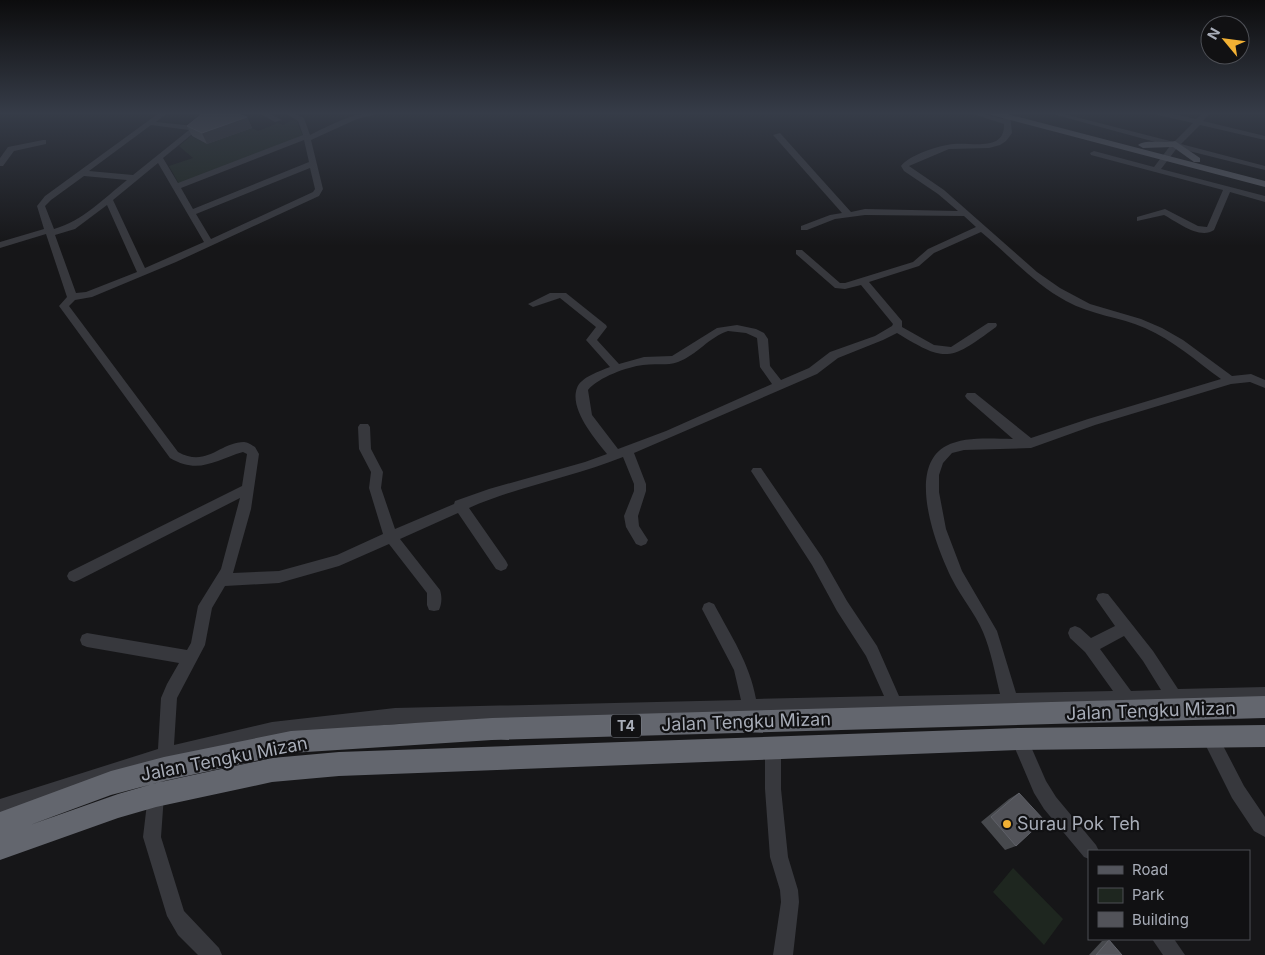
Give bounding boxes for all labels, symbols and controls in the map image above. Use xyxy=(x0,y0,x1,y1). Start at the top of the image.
north arrow xyxy=(1200,15,1250,65)
text: N xyxy=(1203,25,1223,42)
street label: Jalan Tengku Mizan xyxy=(1066,697,1236,724)
street label: Jalan Tengku Mizan xyxy=(661,708,831,735)
road number: T4 xyxy=(611,714,641,738)
street label: Jalan Tengku Mizan xyxy=(139,732,309,785)
place label: Surau Pok Teh xyxy=(1017,813,1140,834)
marker: Surau Pok Teh xyxy=(1001,818,1013,830)
legend xyxy=(1088,850,1250,940)
text: Road xyxy=(1132,860,1168,879)
text: Park xyxy=(1132,885,1165,904)
text: Building xyxy=(1132,910,1189,929)

